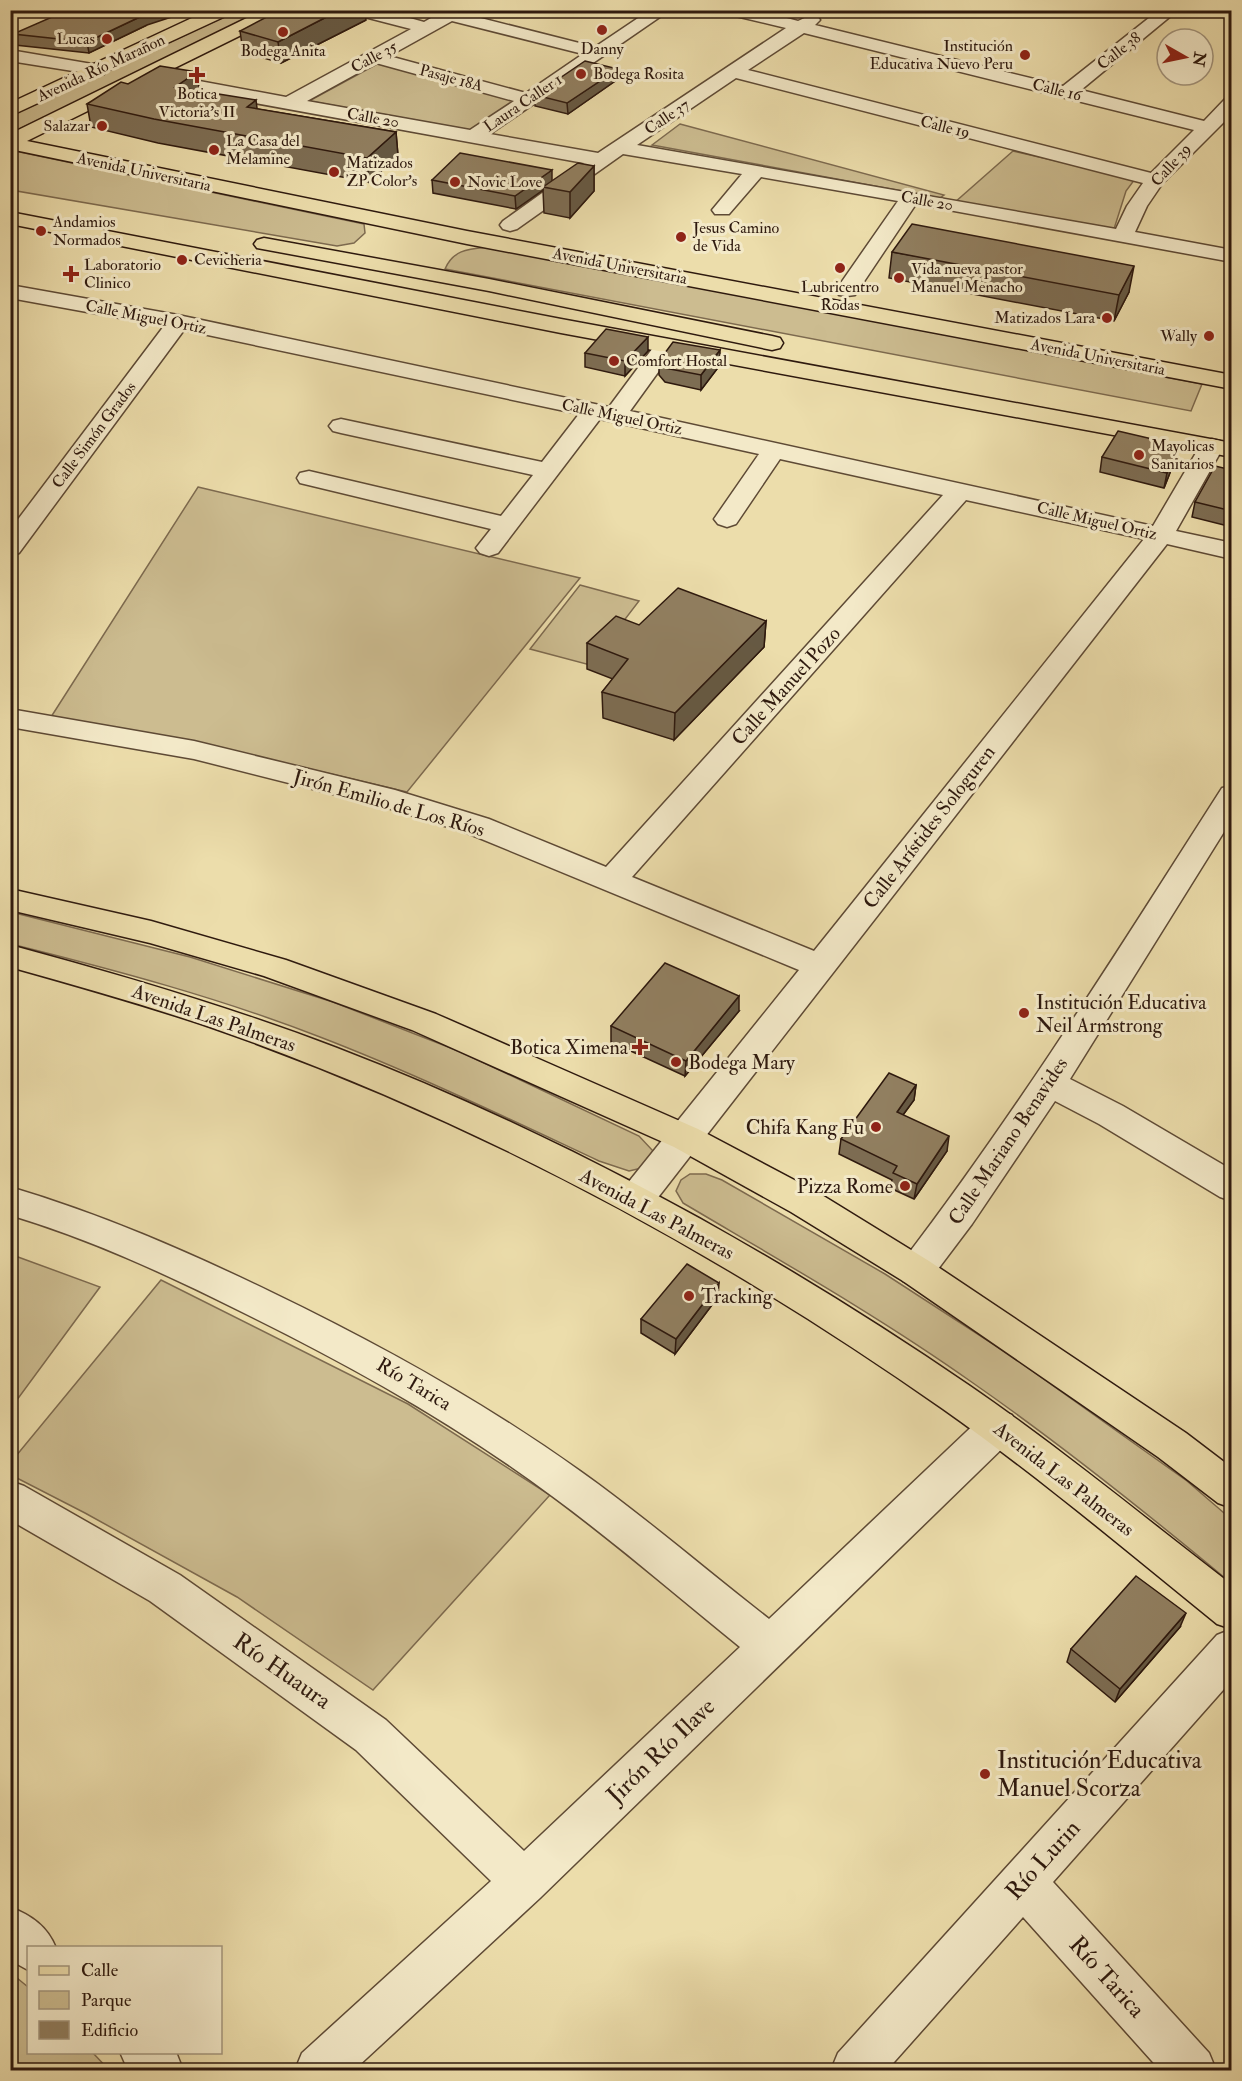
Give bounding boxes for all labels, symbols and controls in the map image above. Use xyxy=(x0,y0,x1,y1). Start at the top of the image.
marker: Danny xyxy=(595,23,609,37)
marker: Bodega Anita xyxy=(276,25,290,39)
street label: Calle 38 xyxy=(1093,27,1145,74)
north arrow xyxy=(1155,27,1215,87)
place label: Lucas xyxy=(57,29,95,49)
street label: Avenida Río Marañon xyxy=(33,30,168,107)
marker: Lucas xyxy=(100,32,114,46)
place label: Institución Educativa Nuevo Peru xyxy=(870,36,1013,74)
street label: Calle 35 xyxy=(347,37,401,77)
place label: Danny xyxy=(581,39,624,59)
place label: Bodega Anita xyxy=(241,41,326,61)
marker: Institución Educativa Nuevo Peru xyxy=(1018,48,1032,62)
text: N xyxy=(1188,50,1210,68)
street label: Pasaje 18A xyxy=(417,60,485,96)
place label: Bodega Rosita xyxy=(593,64,684,84)
marker: Bodega Rosita xyxy=(574,67,588,81)
marker: Botica Victoria's II xyxy=(190,68,204,82)
street label: Laura Caller 1 xyxy=(480,69,566,137)
street label: Calle 16 xyxy=(1030,74,1085,106)
place label: Botica Victoria's II xyxy=(158,84,236,122)
street label: Calle 37 xyxy=(641,94,694,139)
street label: Calle 20 xyxy=(345,104,401,132)
street label: Calle 19 xyxy=(918,111,972,143)
place label: Salazar xyxy=(44,116,90,136)
marker: Salazar xyxy=(95,119,109,133)
place label: La Casa del Melamine xyxy=(226,131,300,169)
street label: Calle 39 xyxy=(1147,139,1195,191)
marker: La Casa del Melamine xyxy=(207,143,221,157)
street label: Avenida Universitaria xyxy=(74,148,213,196)
place label: Matizados ZP Color's xyxy=(346,153,417,191)
marker: Matizados ZP Color's xyxy=(327,165,341,179)
place label: Novic Love xyxy=(467,172,542,192)
marker: Novic Love xyxy=(448,175,462,189)
street label: Calle 20 xyxy=(899,187,955,215)
place label: Andamios Normados xyxy=(52,212,121,250)
place label: Jesus Camino de Vida xyxy=(692,218,780,256)
marker: Andamios Normados xyxy=(34,224,48,238)
marker: Jesus Camino de Vida xyxy=(674,230,688,244)
street label: Avenida Universitaria xyxy=(550,243,689,289)
place label: Cevicheria xyxy=(194,250,262,270)
marker: Cevicheria xyxy=(175,253,189,267)
place label: Laboratorio Clinico xyxy=(84,255,161,293)
place label: Vida nueva pastor Manuel Menacho xyxy=(911,259,1023,297)
marker: Lubricentro Rodas xyxy=(833,261,847,275)
marker: Laboratorio Clinico xyxy=(62,265,80,283)
marker: Vida nueva pastor Manuel Menacho xyxy=(892,271,906,285)
place label: Lubricentro Rodas xyxy=(801,277,879,315)
street label: Calle Miguel Ortiz xyxy=(84,295,208,339)
place label: Matizados Lara xyxy=(994,308,1095,328)
marker: Matizados Lara xyxy=(1100,311,1114,325)
place label: Wally xyxy=(1159,326,1198,346)
marker: Wally xyxy=(1202,329,1216,343)
street label: Avenida Universitaria xyxy=(1028,334,1167,380)
place label: Comfort Hostal xyxy=(626,351,727,371)
marker: Comfort Hostal xyxy=(607,354,621,368)
street label: Calle Simón Grados xyxy=(47,378,141,492)
street label: Calle Miguel Ortiz xyxy=(560,394,684,440)
place label: Mayolicas Sanitarios xyxy=(1151,436,1214,474)
marker: Mayolicas Sanitarios xyxy=(1132,448,1146,462)
street label: Calle Miguel Ortiz xyxy=(1035,497,1159,545)
street label: Calle Manuel Pozo xyxy=(726,621,846,751)
street label: Calle Arístides Sologuren xyxy=(857,740,1001,914)
street label: Jirón Emilio de Los Ríos xyxy=(289,763,488,842)
street label: Avenida Las Palmeras xyxy=(128,978,299,1058)
place label: Institución Educativa Neil Armstrong xyxy=(1036,990,1207,1038)
marker: Institución Educativa Neil Armstrong xyxy=(1017,1006,1031,1020)
place label: Botica Ximena xyxy=(510,1035,629,1060)
marker: Botica Ximena xyxy=(633,1040,647,1054)
place label: Bodega Mary xyxy=(688,1050,796,1075)
street label: Calle Mariano Benavides xyxy=(943,1052,1073,1230)
marker: Bodega Mary xyxy=(669,1055,683,1069)
place label: Chifa Kang Fu xyxy=(746,1115,864,1140)
marker: Chifa Kang Fu xyxy=(869,1120,883,1134)
street label: Avenida Las Palmeras xyxy=(575,1162,739,1265)
place label: Pizza Rome xyxy=(797,1174,893,1199)
marker: Pizza Rome xyxy=(898,1179,912,1193)
place label: Tracking xyxy=(701,1284,774,1309)
marker: Tracking xyxy=(682,1289,696,1303)
street label: Río Tarica xyxy=(372,1352,457,1417)
street label: Avenida Las Palmeras xyxy=(988,1416,1139,1542)
street label: Río Huaura xyxy=(227,1626,338,1717)
street label: Jirón Río Ilave xyxy=(599,1691,722,1811)
place label: Institución Educativa Manuel Scorza xyxy=(997,1745,1203,1804)
marker: Institución Educativa Manuel Scorza xyxy=(978,1767,992,1781)
street label: Río Lurin xyxy=(999,1813,1087,1907)
street label: Río Tarica xyxy=(1062,1930,1153,2025)
legend xyxy=(27,1946,222,2054)
text: Calle xyxy=(81,1959,119,1982)
text: Parque xyxy=(81,1989,132,2012)
text: Edificio xyxy=(81,2019,138,2042)

